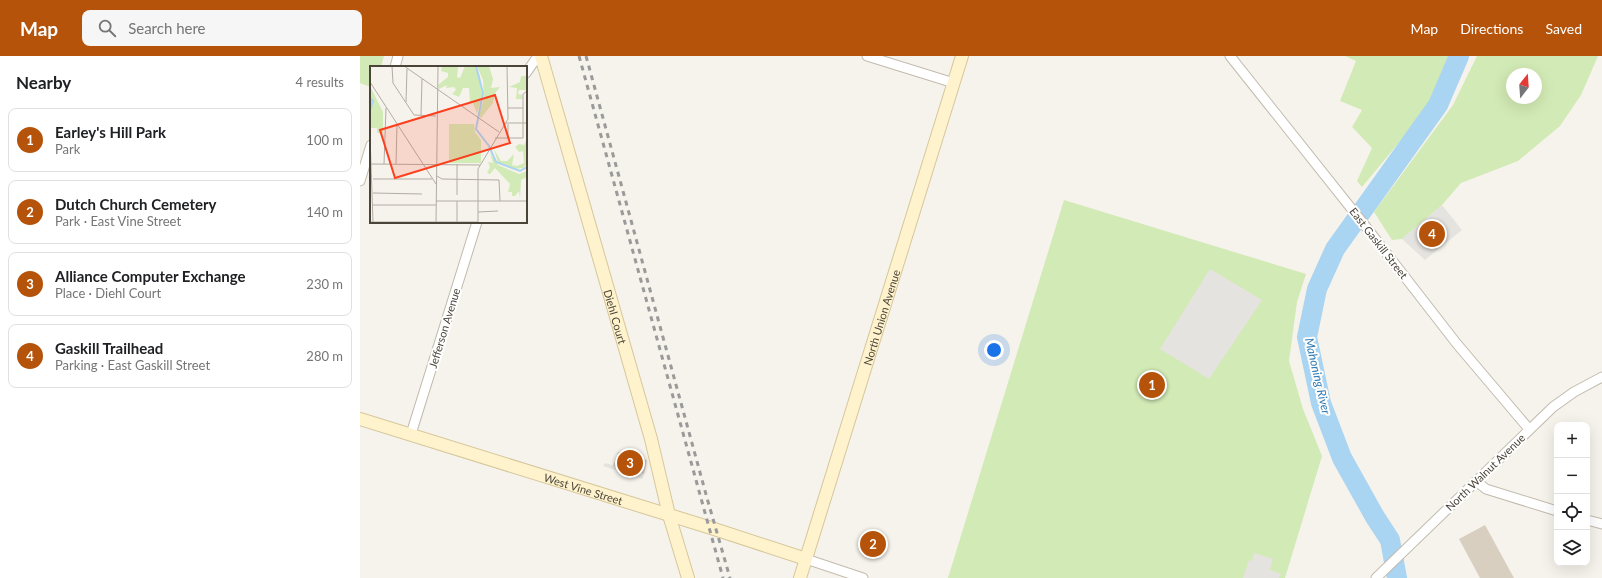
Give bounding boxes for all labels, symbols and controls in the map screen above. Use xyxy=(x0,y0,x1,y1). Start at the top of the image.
search box xyxy=(82,10,362,46)
text: Map xyxy=(20,17,58,40)
icon: search xyxy=(96,17,118,39)
text: Search here xyxy=(128,19,206,37)
text: Map xyxy=(1411,20,1438,37)
text: Directions xyxy=(1460,20,1523,37)
text: Saved xyxy=(1545,20,1582,37)
inset map xyxy=(370,66,527,223)
north arrow xyxy=(1506,68,1542,104)
text: Nearby xyxy=(16,72,71,93)
text: 4 results xyxy=(296,74,344,90)
text: Earley's Hill Park xyxy=(55,123,166,141)
text: 1 xyxy=(26,132,34,148)
text: 100 m xyxy=(306,132,343,148)
text: Park xyxy=(55,141,80,157)
text: Dutch Church Cemetery xyxy=(55,195,216,213)
text: 2 xyxy=(26,204,34,220)
text: 140 m xyxy=(306,204,343,220)
street label: East Gaskill Street xyxy=(1347,205,1411,281)
text: Park · East Vine Street xyxy=(55,213,181,229)
pin: 4 xyxy=(1419,219,1445,249)
text: Alliance Computer Exchange xyxy=(55,267,246,285)
street label: North Union Avenue xyxy=(860,268,902,367)
text: 3 xyxy=(26,276,34,292)
text: 230 m xyxy=(306,276,343,292)
text: Place · Diehl Court xyxy=(55,285,161,301)
street label: Jefferson Avenue xyxy=(426,286,462,370)
street label: Diehl Court xyxy=(602,288,630,345)
water label: Mahoning River xyxy=(1302,336,1334,417)
text: Gaskill Trailhead xyxy=(55,339,163,357)
your location xyxy=(984,340,1004,360)
text: 4 xyxy=(26,348,34,364)
text: 280 m xyxy=(306,348,343,364)
text: Parking · East Gaskill Street xyxy=(55,357,210,373)
pin: 1 xyxy=(1139,370,1165,400)
map controls xyxy=(1554,422,1590,566)
button: + xyxy=(1554,422,1590,458)
street label: North Walnut Avenue xyxy=(1443,431,1527,513)
pin: 3 xyxy=(617,448,643,478)
button: − xyxy=(1554,458,1590,494)
street label: West Vine Street xyxy=(543,470,624,507)
button: locate xyxy=(1554,494,1590,530)
pin: 2 xyxy=(860,529,886,559)
button: layers xyxy=(1554,530,1590,566)

